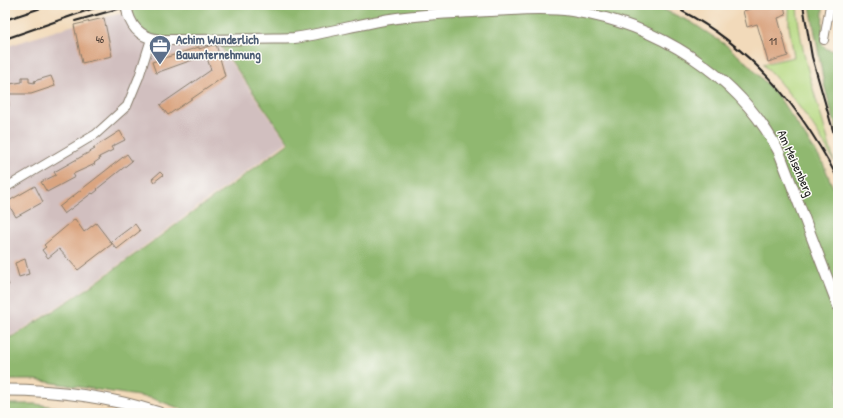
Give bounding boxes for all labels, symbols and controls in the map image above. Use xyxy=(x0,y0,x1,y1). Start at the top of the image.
place label: Achim Wunderlich Bauunternehmung xyxy=(176,30,261,64)
house number: 46 xyxy=(96,32,105,46)
office icon: Achim Wunderlich Bauunternehmung xyxy=(147,33,173,66)
house number: 11 xyxy=(769,34,777,48)
street label: Am Meisenberg xyxy=(773,127,819,199)

